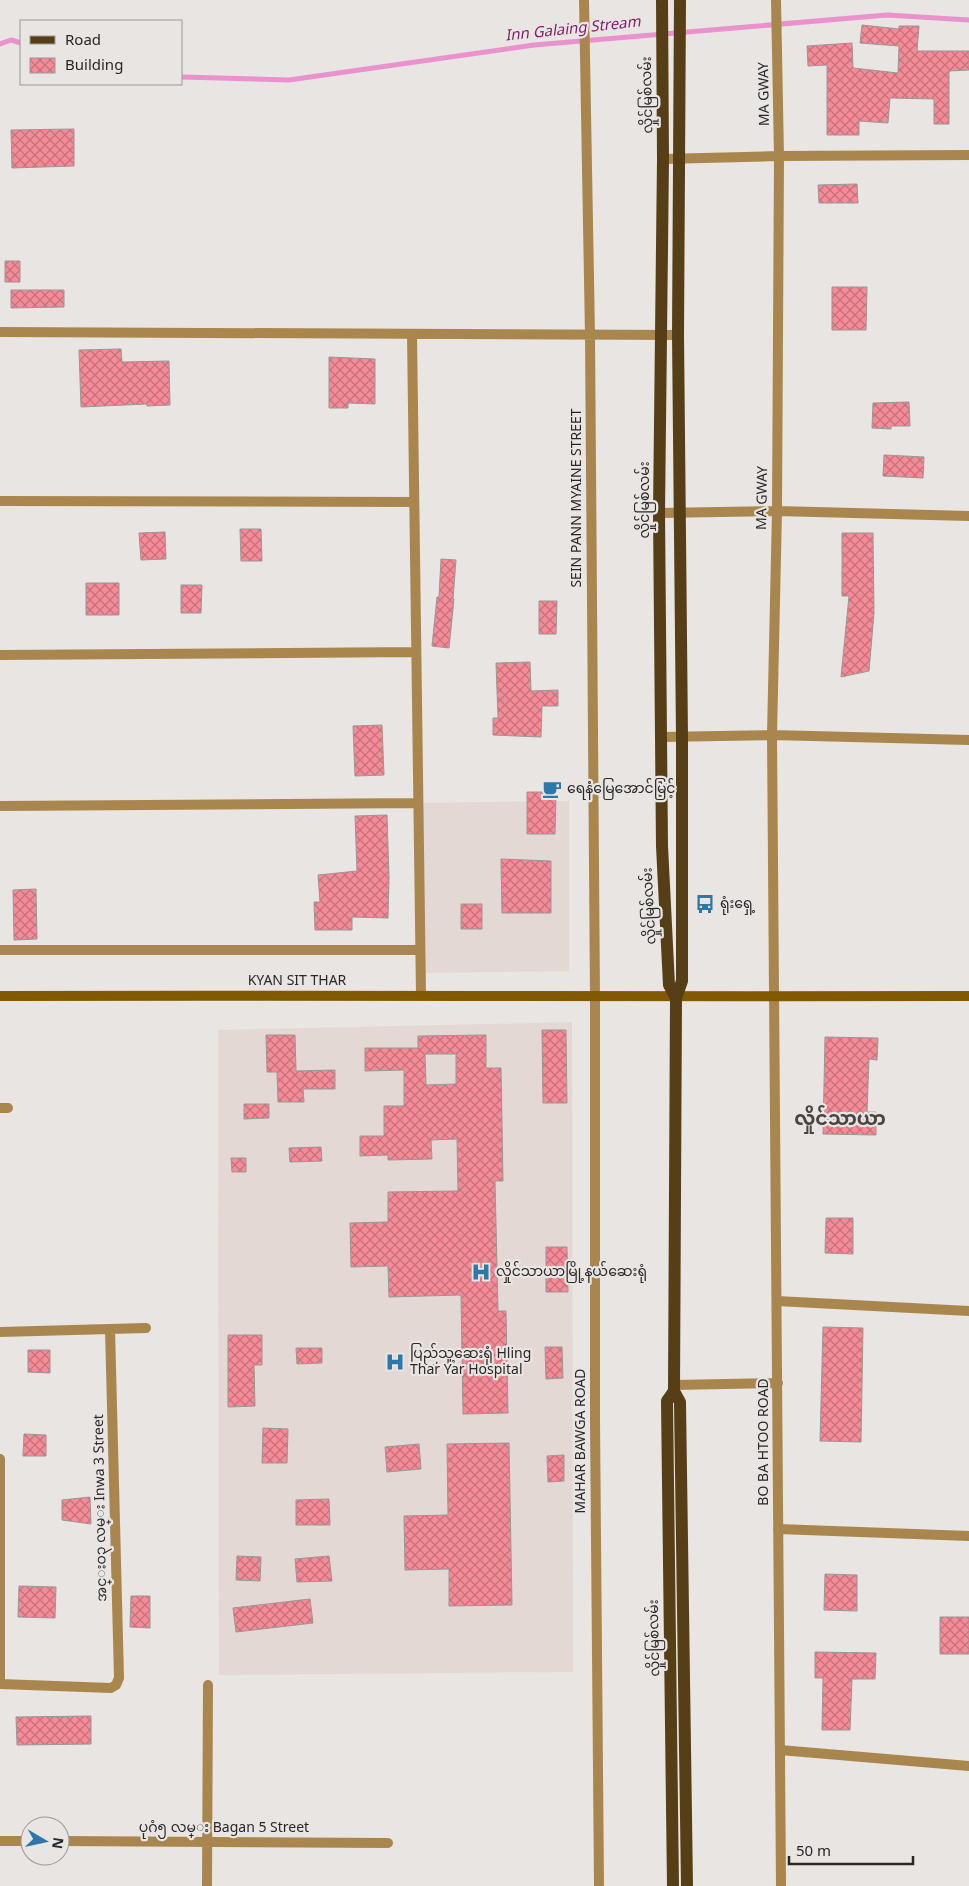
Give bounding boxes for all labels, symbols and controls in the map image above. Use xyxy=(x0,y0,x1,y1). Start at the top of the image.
water label: Inn Galaing Stream xyxy=(504,6,643,54)
legend xyxy=(20,20,182,85)
text: Road xyxy=(65,25,101,58)
text: Building xyxy=(65,50,123,83)
street label: လှိုင်မြစ်လမ်း xyxy=(632,56,664,134)
street label: MA GWAY xyxy=(749,62,781,126)
street label: SEIN PANN MYAINE STREET xyxy=(562,408,593,588)
street label: လှိုင်မြစ်လမ်း xyxy=(630,461,661,539)
street label: MA GWAY xyxy=(747,466,779,530)
place label: ရေနံမြေအောင်မြင့် xyxy=(567,774,675,805)
cafe icon: ရေနံမြေအောင်မြင့် xyxy=(541,778,563,800)
street label: လှိုင်မြစ်လမ်း xyxy=(633,867,667,945)
place label: ရုံးရှေ့ xyxy=(720,889,756,920)
bus stop icon: ရုံးရှေ့ xyxy=(694,893,716,915)
street label: KYAN SIT THAR xyxy=(248,966,347,997)
district label: လှိုင်သာယာ xyxy=(794,1100,886,1141)
place label: လှိုင်သာယာမြို့နယ်ဆေးရုံ xyxy=(496,1257,647,1288)
hospital icon: လှိုင်သာယာမြို့နယ်ဆေးရုံ xyxy=(470,1261,492,1283)
place label: ပြည်သူ့ဆေးရုံ Hling Thar Yar Hospital xyxy=(410,1339,531,1386)
hospital icon: ပြည်သူ့ဆေးရုံ Hling Thar Yar Hospital xyxy=(384,1351,406,1373)
street label: MAHAR BAWGA ROAD xyxy=(566,1369,597,1513)
street label: BO BA HTOO ROAD xyxy=(749,1378,780,1506)
street label: အင္းဝ၃ လမ္း Inwa 3 Street xyxy=(84,1414,118,1602)
street label: လှိုင်မြစ်လမ်း xyxy=(639,1599,671,1677)
street label: ပုဂံ၅ လမ္း Bagan 5 Street xyxy=(139,1813,309,1844)
north arrow xyxy=(20,1816,70,1866)
scale bar xyxy=(789,1834,913,1866)
text: N xyxy=(40,1835,73,1851)
text: 50 m xyxy=(796,1836,831,1869)

